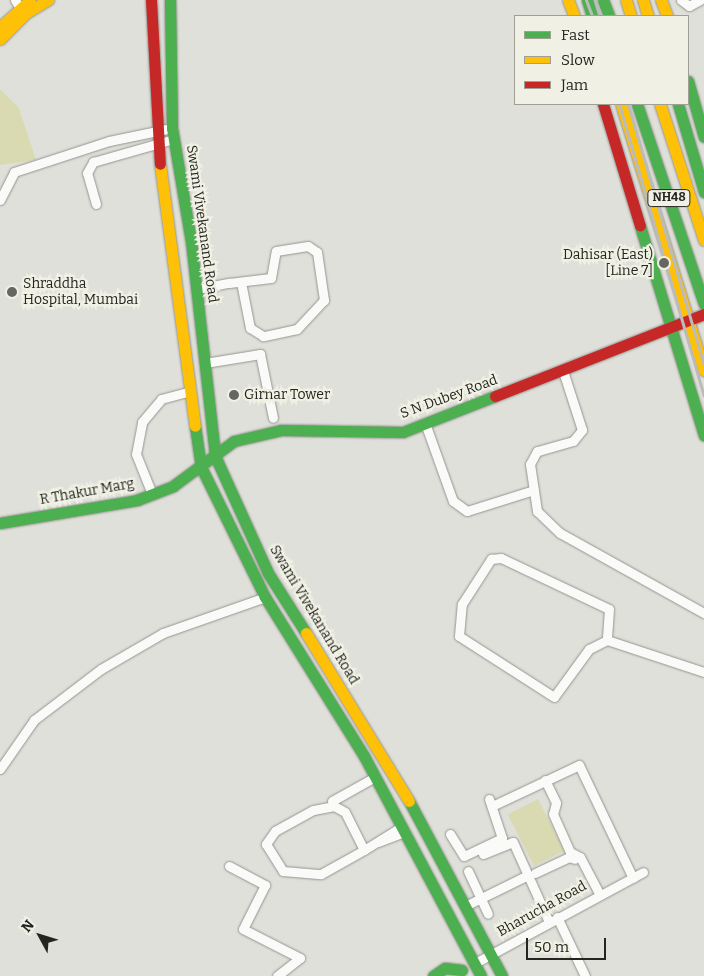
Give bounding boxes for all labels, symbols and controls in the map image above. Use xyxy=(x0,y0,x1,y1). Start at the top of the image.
legend xyxy=(514,15,689,105)
text: Fast xyxy=(561,26,590,44)
text: Slow xyxy=(561,51,595,69)
text: Jam xyxy=(561,76,588,94)
street label: Swami Vivekanand Road xyxy=(183,144,221,304)
road number: NH48 xyxy=(646,188,692,208)
place label: Dahisar (East) [Line 7] xyxy=(563,247,653,280)
marker: Dahisar (East) [Line 7] xyxy=(657,256,671,270)
place label: Shraddha Hospital, Mumbai xyxy=(23,276,138,308)
marker: Shraddha Hospital, Mumbai xyxy=(5,285,19,299)
street label: S N Dubey Road xyxy=(398,372,500,422)
place label: Girnar Tower xyxy=(244,387,330,403)
marker: Girnar Tower xyxy=(228,389,240,401)
street label: R Thakur Marg xyxy=(39,475,135,509)
street label: Swami Vivekanand Road xyxy=(266,542,362,688)
street label: Bharucha Road xyxy=(495,878,589,940)
north arrow xyxy=(15,911,65,961)
text: N xyxy=(18,917,38,936)
scale bar xyxy=(529,928,609,960)
text: 50 m xyxy=(534,938,569,956)

